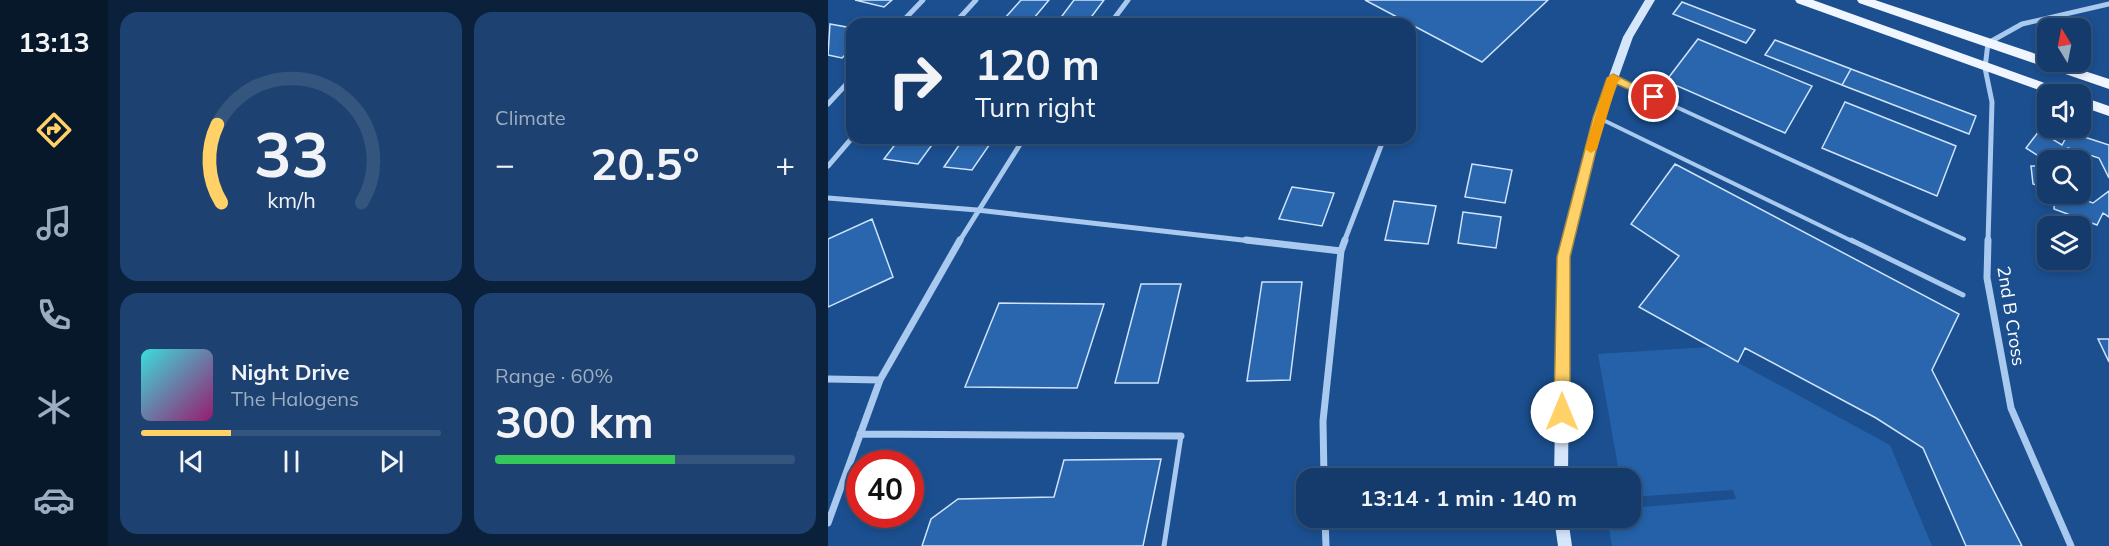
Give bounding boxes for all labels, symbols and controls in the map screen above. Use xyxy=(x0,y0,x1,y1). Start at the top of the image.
north arrow xyxy=(2037,18,2091,72)
map controls xyxy=(2037,18,2091,270)
text: 13:13 xyxy=(18,25,90,59)
text: 120 m xyxy=(975,38,1100,91)
icon: right xyxy=(876,42,954,120)
pin xyxy=(1628,71,1679,122)
icon: arrive xyxy=(1637,80,1670,113)
button: sound xyxy=(2037,84,2091,138)
text: Turn right xyxy=(975,90,1095,124)
text: Climate xyxy=(495,105,566,130)
icon: directions xyxy=(33,109,75,151)
text: 33 xyxy=(254,114,328,193)
text: 20.5° xyxy=(590,135,700,191)
text: − xyxy=(495,143,515,184)
text: + xyxy=(775,143,795,184)
button: search xyxy=(2037,150,2091,204)
text: km/h xyxy=(267,187,315,214)
icon: music xyxy=(33,202,75,244)
button: layers xyxy=(2037,216,2091,270)
street label: 2nd B Cross xyxy=(1992,264,2031,367)
icon: phone xyxy=(33,294,75,336)
text: Night Drive xyxy=(231,358,350,386)
text: Range · 60% xyxy=(495,363,613,388)
position arrow xyxy=(1530,380,1594,444)
icon: climate xyxy=(33,386,75,428)
text: The Halogens xyxy=(231,386,359,411)
text: 300 km xyxy=(495,393,654,449)
icon: previous xyxy=(175,445,208,478)
icon: pause xyxy=(275,445,308,478)
icon: next xyxy=(375,445,408,478)
speed limit sign: 40 xyxy=(846,450,924,528)
icon: car xyxy=(33,479,75,521)
text: 13:14 · 1 min · 140 m xyxy=(1360,484,1577,512)

